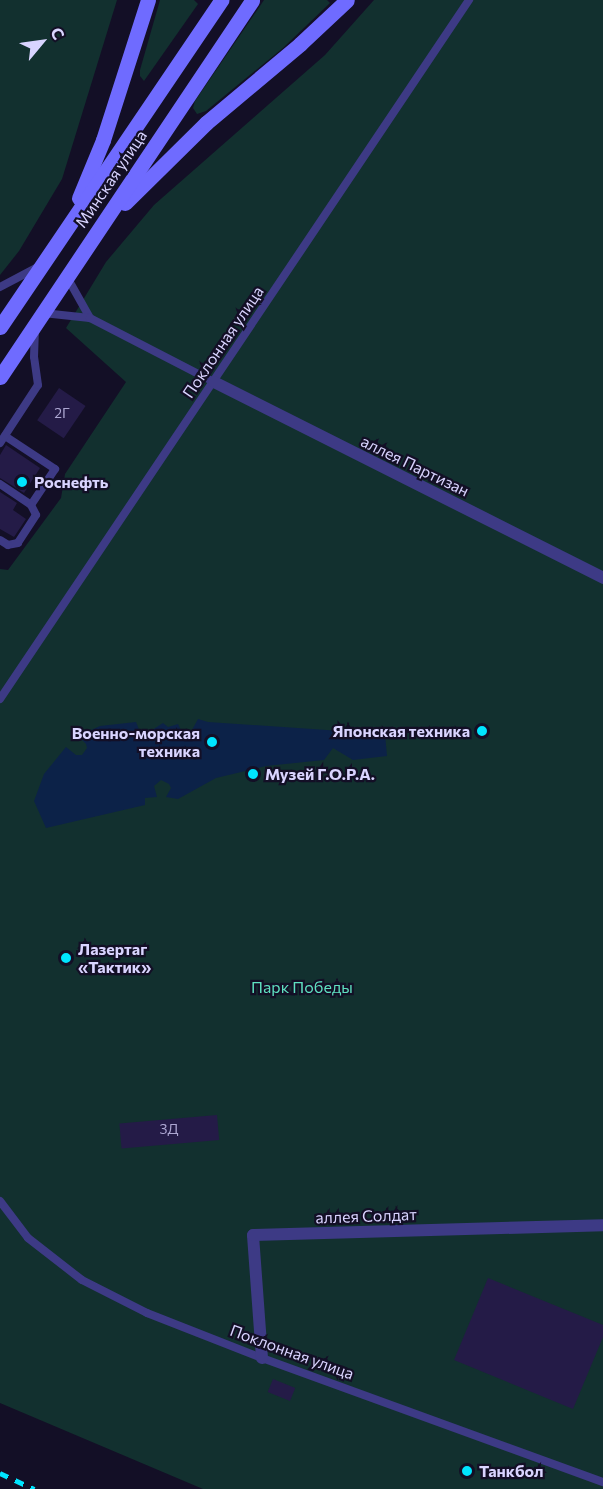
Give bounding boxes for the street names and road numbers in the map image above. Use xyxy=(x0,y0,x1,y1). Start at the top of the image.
street label: Минская улица xyxy=(71,127,151,231)
street label: Поклонная улица xyxy=(179,282,267,402)
street label: аллея Партизан xyxy=(358,432,472,500)
street label: аллея Солдат xyxy=(315,1205,417,1227)
street label: Поклонная улица xyxy=(227,1321,357,1383)

